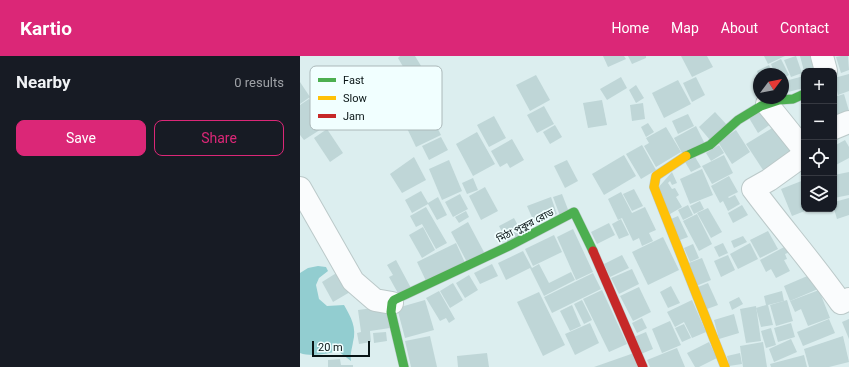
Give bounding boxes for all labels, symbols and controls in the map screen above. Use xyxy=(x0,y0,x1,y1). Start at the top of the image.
text: Kartio xyxy=(20,17,72,40)
text: Home xyxy=(611,20,649,36)
text: Map xyxy=(671,20,699,36)
text: About xyxy=(721,20,758,36)
text: Contact xyxy=(780,20,829,36)
legend xyxy=(310,66,442,130)
north arrow xyxy=(753,68,789,104)
map controls xyxy=(801,68,837,212)
button: + xyxy=(801,68,837,104)
text: Nearby xyxy=(16,72,71,92)
text: Fast xyxy=(343,74,365,87)
text: 0 results xyxy=(234,75,284,90)
text: Slow xyxy=(343,92,367,105)
button: − xyxy=(801,104,837,140)
text: Jam xyxy=(343,110,365,123)
button: Save xyxy=(16,120,146,156)
button: Share xyxy=(154,120,284,156)
button: locate xyxy=(801,140,837,176)
button: layers xyxy=(801,176,837,212)
street label: মিঠা পুকুর রোড xyxy=(494,206,557,246)
scale bar xyxy=(312,339,370,358)
text: 20 m xyxy=(318,341,343,354)

